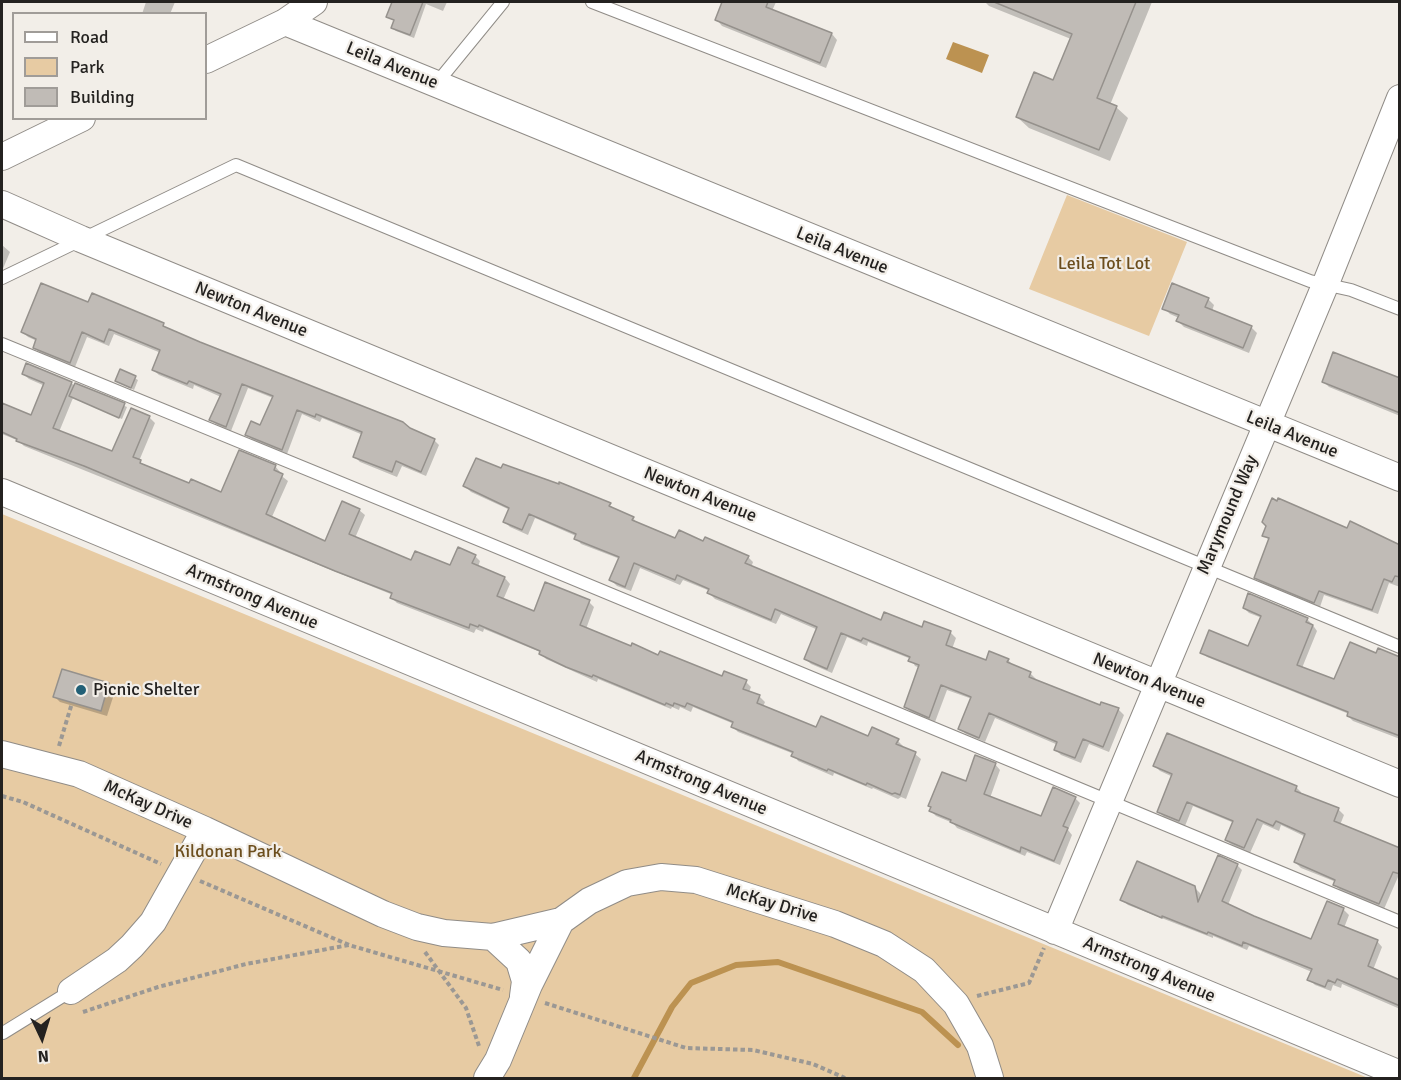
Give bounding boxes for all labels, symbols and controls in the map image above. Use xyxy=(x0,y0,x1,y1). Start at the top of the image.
legend xyxy=(12,12,207,120)
text: Road xyxy=(70,26,109,48)
street label: Leila Avenue xyxy=(343,38,441,94)
text: Park xyxy=(70,56,105,78)
text: Building xyxy=(70,86,134,108)
street label: Leila Avenue xyxy=(793,223,891,279)
park label: Leila Tot Lot xyxy=(1058,253,1150,275)
street label: Newton Avenue xyxy=(191,278,311,342)
street label: Leila Avenue xyxy=(1243,407,1341,463)
street label: Marymound Way xyxy=(1193,452,1263,578)
street label: Newton Avenue xyxy=(640,463,760,527)
street label: Armstrong Avenue xyxy=(183,559,321,635)
street label: Newton Avenue xyxy=(1089,649,1209,713)
place label: Picnic Shelter xyxy=(93,679,199,701)
marker: Picnic Shelter xyxy=(74,683,88,697)
street label: Armstrong Avenue xyxy=(632,745,770,821)
street label: McKay Drive xyxy=(100,776,196,834)
park label: Kildonan Park xyxy=(175,841,281,863)
street label: McKay Drive xyxy=(723,880,821,928)
street label: Armstrong Avenue xyxy=(1080,932,1218,1008)
north arrow xyxy=(12,1008,72,1068)
text: N xyxy=(37,1046,50,1066)

